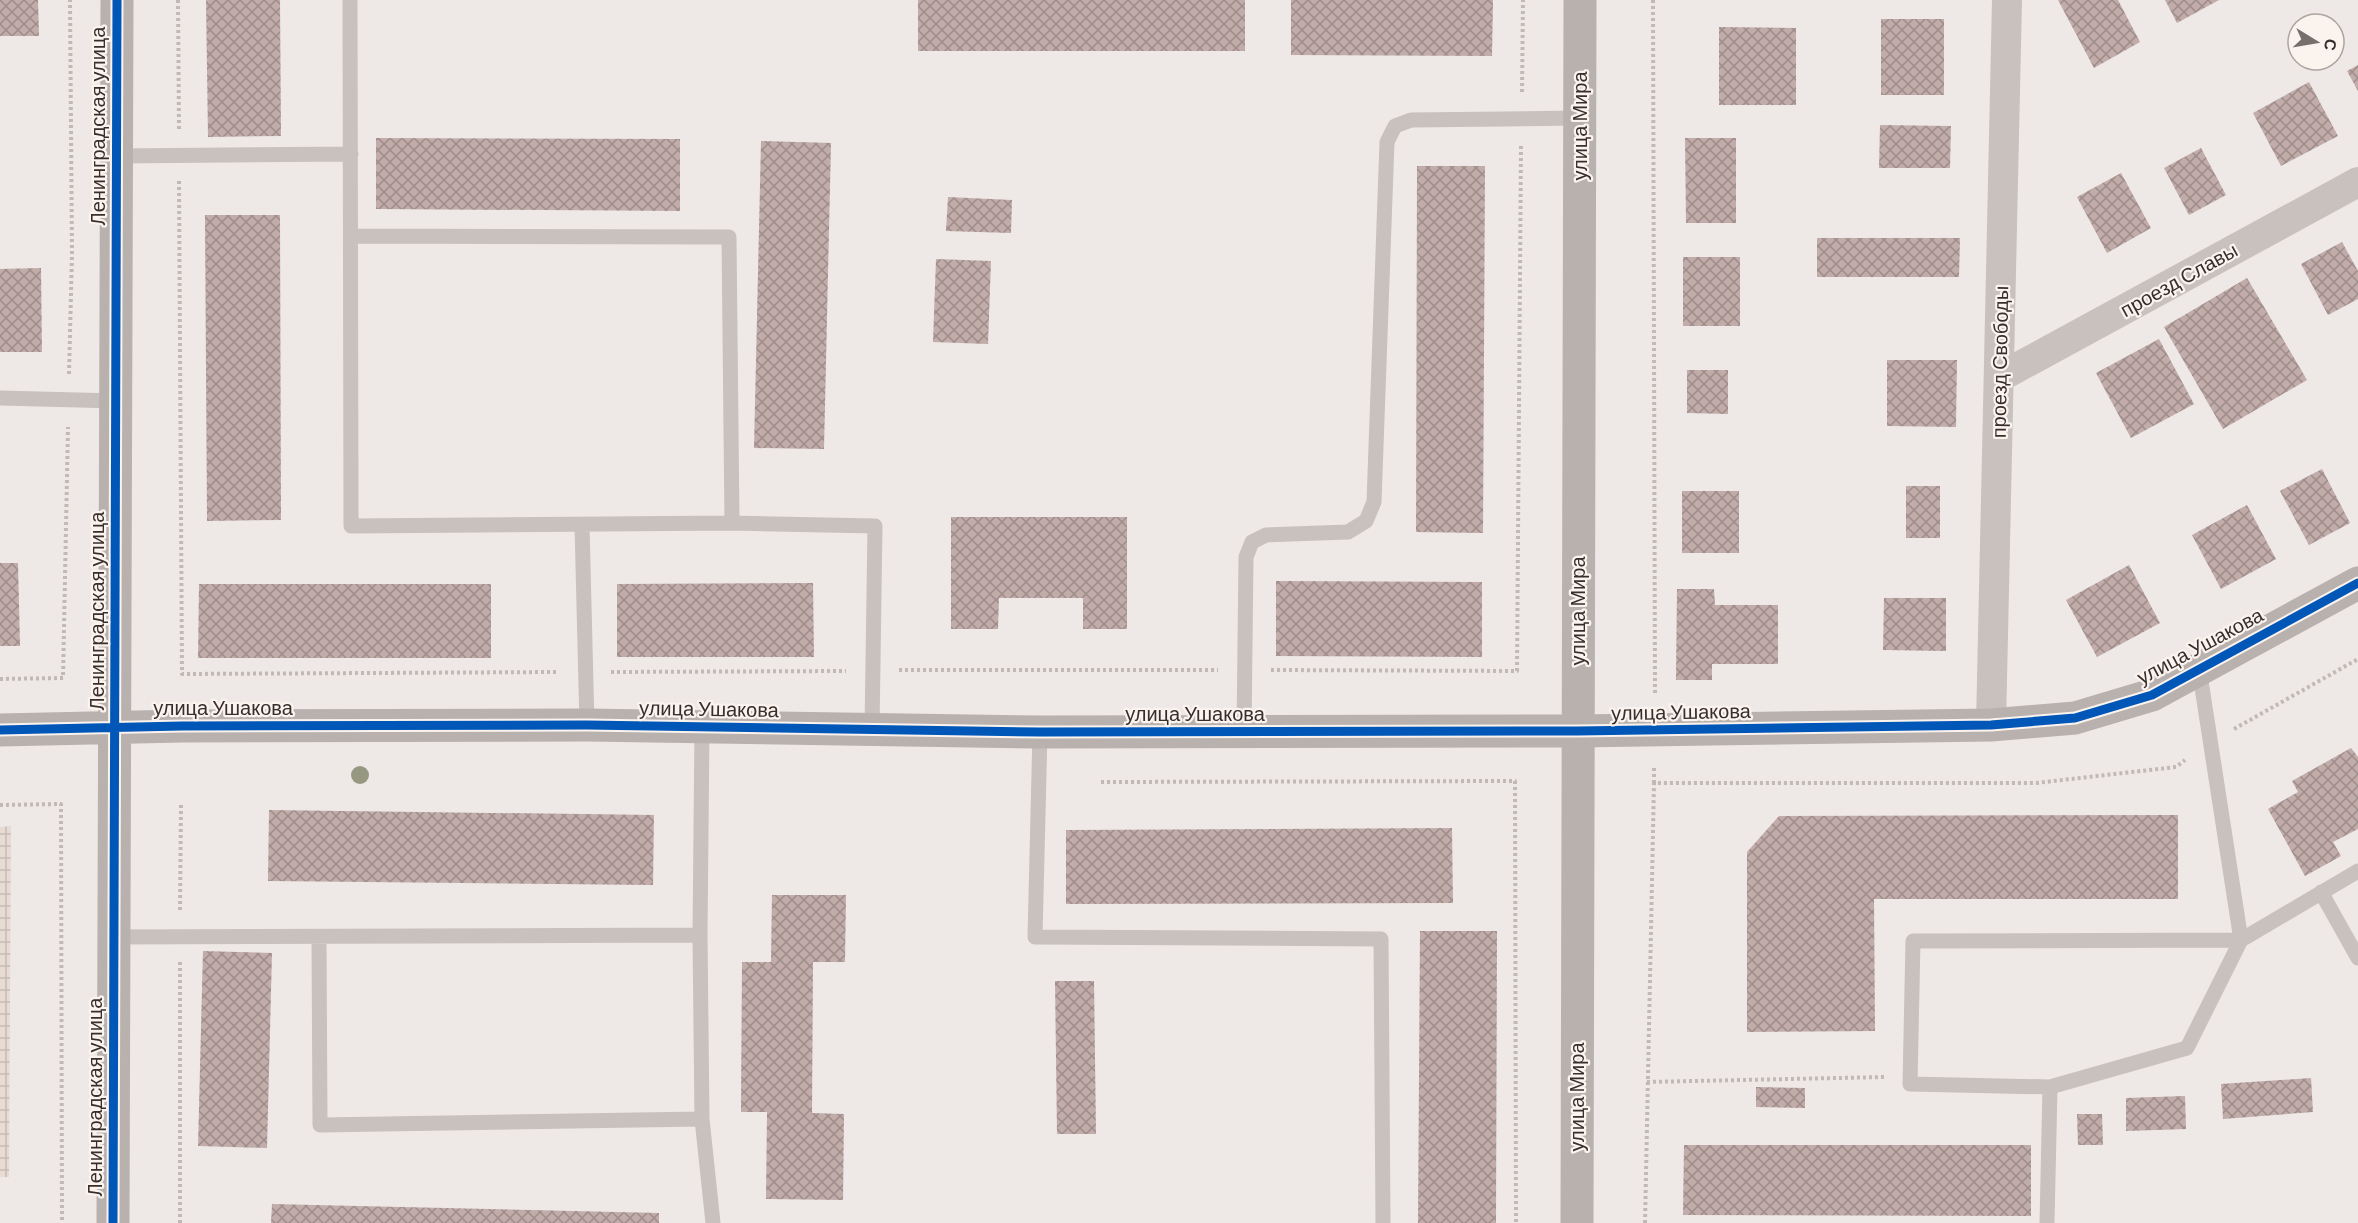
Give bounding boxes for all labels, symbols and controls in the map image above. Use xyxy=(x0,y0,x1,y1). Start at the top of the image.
north arrow xyxy=(2286,12,2346,72)
street label: Ленинградская улица xyxy=(85,26,109,225)
text: С xyxy=(2321,37,2342,53)
street label: улица Мира xyxy=(1567,71,1591,181)
street label: проезд Славы xyxy=(2116,237,2241,321)
street label: проезд Свободы xyxy=(1986,286,2012,438)
street label: Ленинградская улица xyxy=(84,511,108,710)
street label: улица Мира xyxy=(1565,556,1589,666)
street label: улица Ушакова xyxy=(2132,601,2268,688)
street label: улица Ушакова xyxy=(153,695,294,719)
street label: улица Ушакова xyxy=(639,695,780,721)
street label: улица Ушакова xyxy=(1611,698,1752,724)
street label: улица Ушакова xyxy=(1125,701,1266,725)
street label: Ленинградская улица xyxy=(82,997,106,1196)
street label: улица Мира xyxy=(1564,1042,1588,1152)

